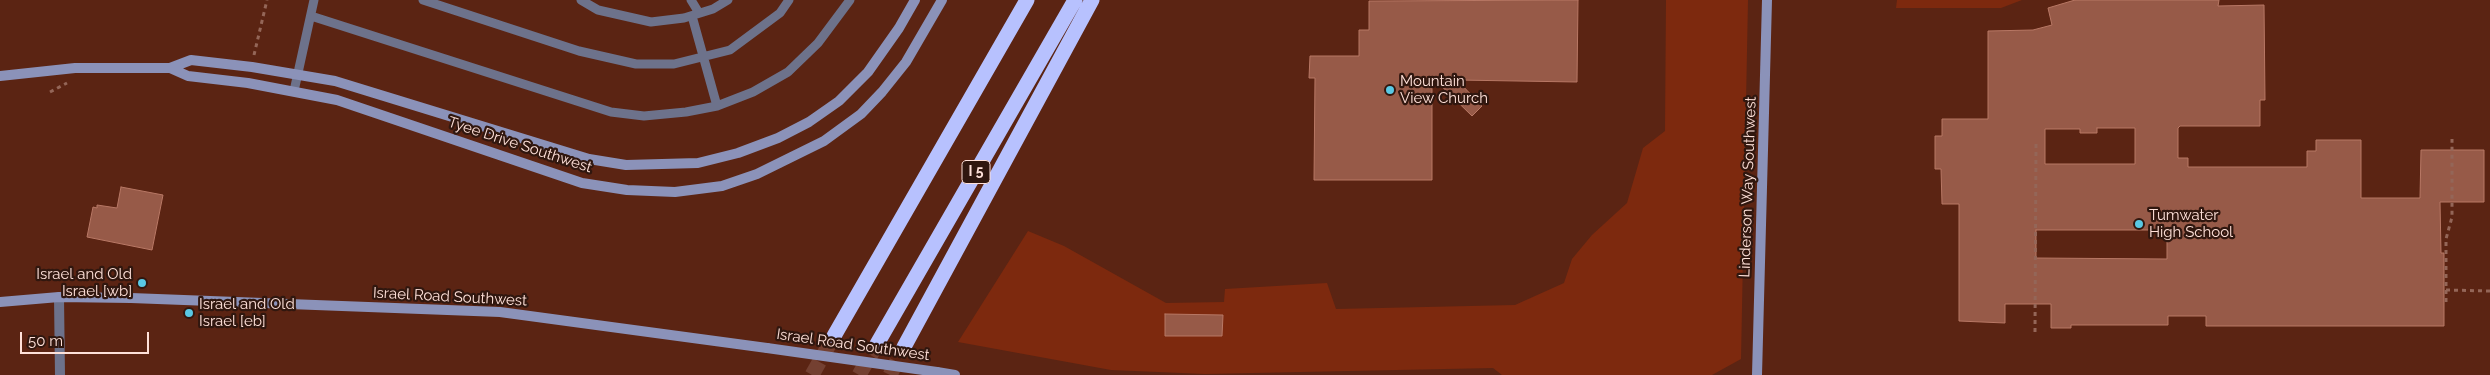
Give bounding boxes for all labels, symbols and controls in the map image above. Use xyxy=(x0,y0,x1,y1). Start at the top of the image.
place label: Mountain View Church xyxy=(1400,72,1488,107)
marker: Mountain View Church xyxy=(1384,84,1396,96)
street label: Linderson Way Southwest xyxy=(1736,96,1760,278)
street label: Tyee Drive Southwest xyxy=(446,113,594,177)
road number: I 5 xyxy=(962,160,990,183)
place label: Tumwater High School xyxy=(2149,206,2233,241)
marker: Tumwater High School xyxy=(2133,218,2145,230)
place label: Israel and Old Israel [wb] xyxy=(36,265,132,300)
marker: Israel and Old Israel [wb] xyxy=(136,277,148,289)
street label: Israel Road Southwest xyxy=(372,284,528,310)
place label: Israel and Old Israel [eb] xyxy=(199,295,295,330)
marker: Israel and Old Israel [eb] xyxy=(183,307,195,319)
scale bar xyxy=(22,322,151,354)
street label: Israel Road Southwest xyxy=(775,325,931,365)
text: 50 m xyxy=(28,332,63,350)

